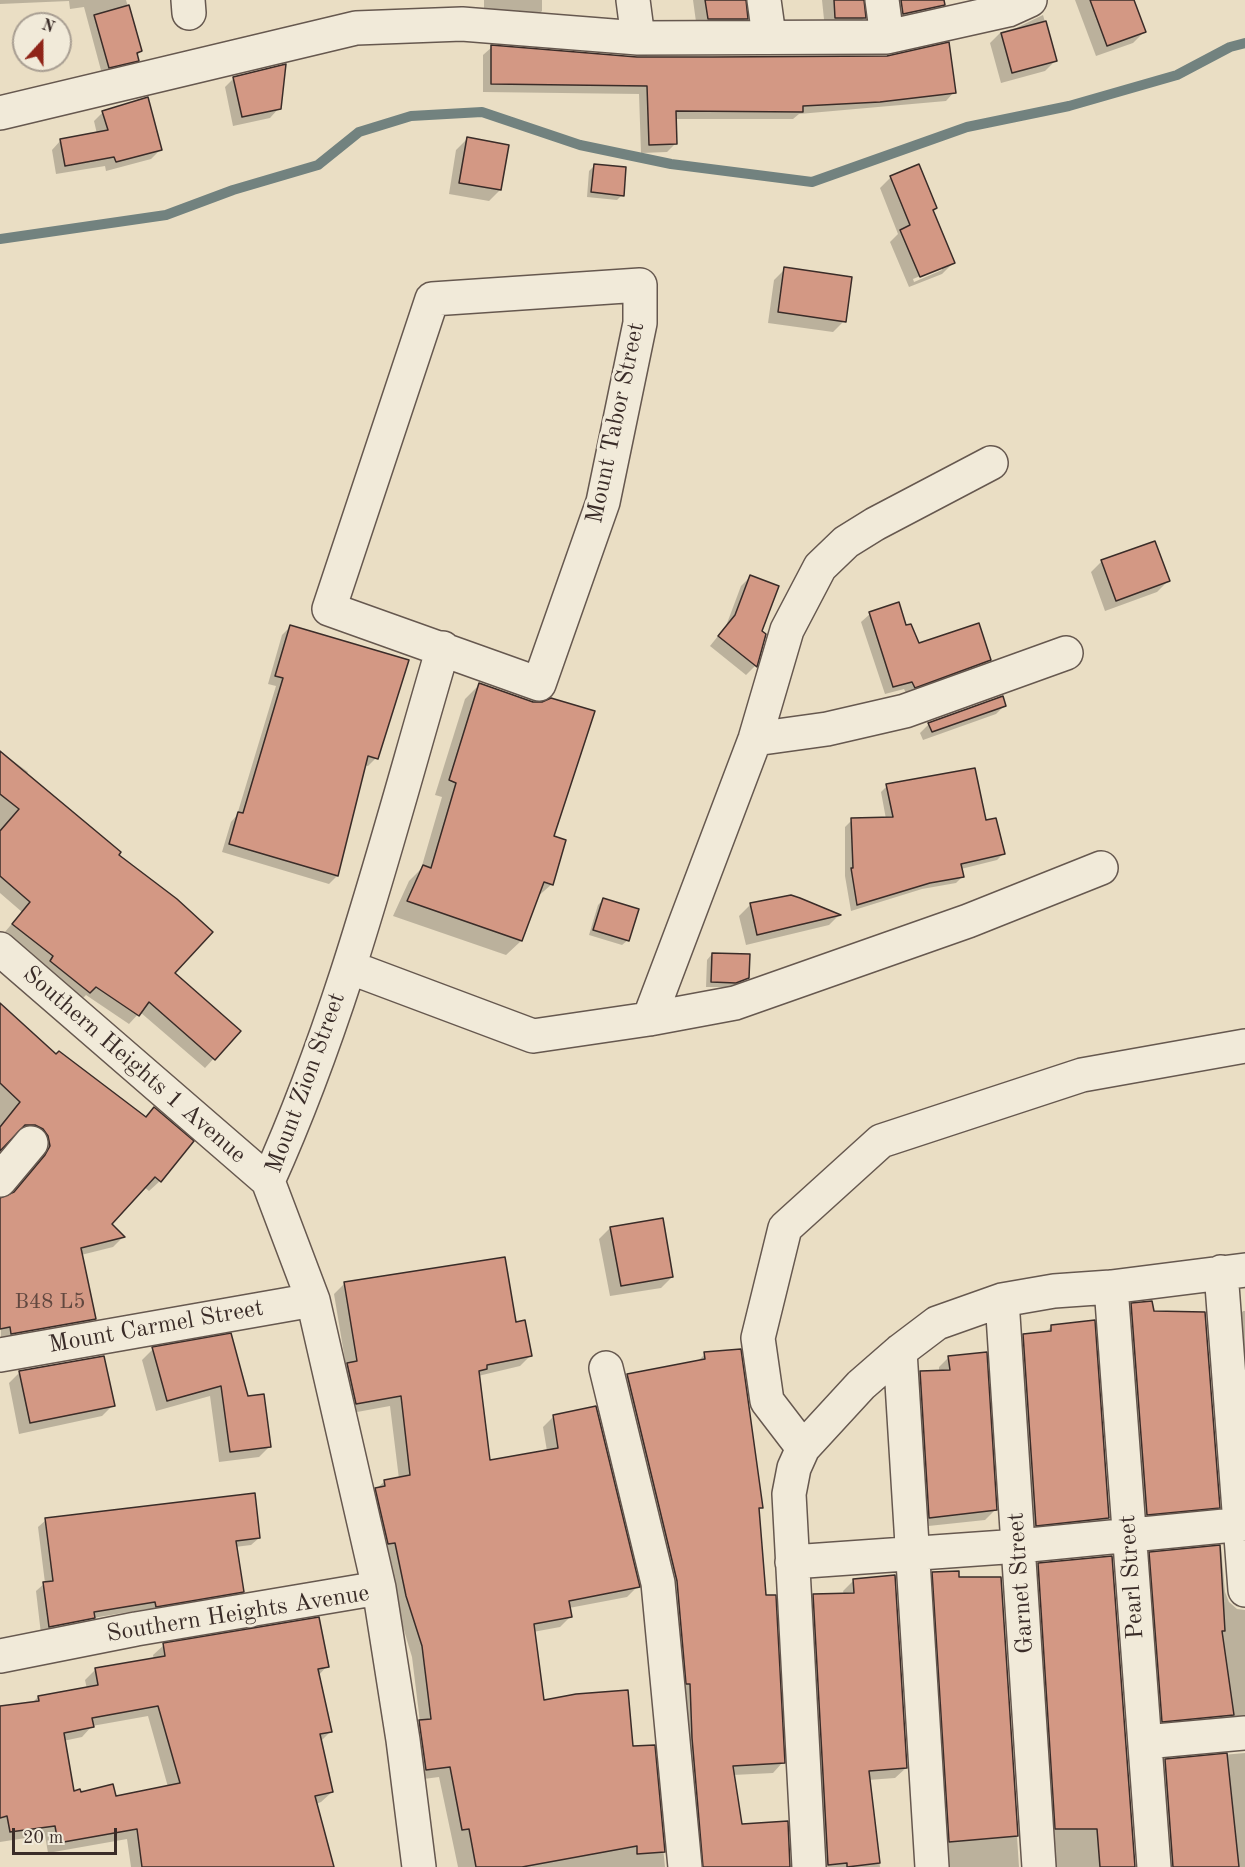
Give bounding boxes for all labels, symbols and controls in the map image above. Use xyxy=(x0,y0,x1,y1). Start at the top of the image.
north arrow xyxy=(12,12,72,72)
text: N xyxy=(39,17,56,37)
street label: Mount Tabor Street xyxy=(581,320,651,526)
street label: Southern Heights 1 Avenue xyxy=(16,960,252,1170)
street label: Mount Zion Street xyxy=(260,989,352,1177)
house number: B48 L5 xyxy=(15,1289,85,1315)
street label: Mount Carmel Street xyxy=(46,1294,266,1360)
street label: Garnet Street xyxy=(1002,1511,1040,1655)
street label: Pearl Street xyxy=(1113,1514,1151,1640)
street label: Southern Heights Avenue xyxy=(104,1579,372,1649)
scale bar xyxy=(15,1816,120,1854)
text: 20 m xyxy=(23,1829,63,1847)

